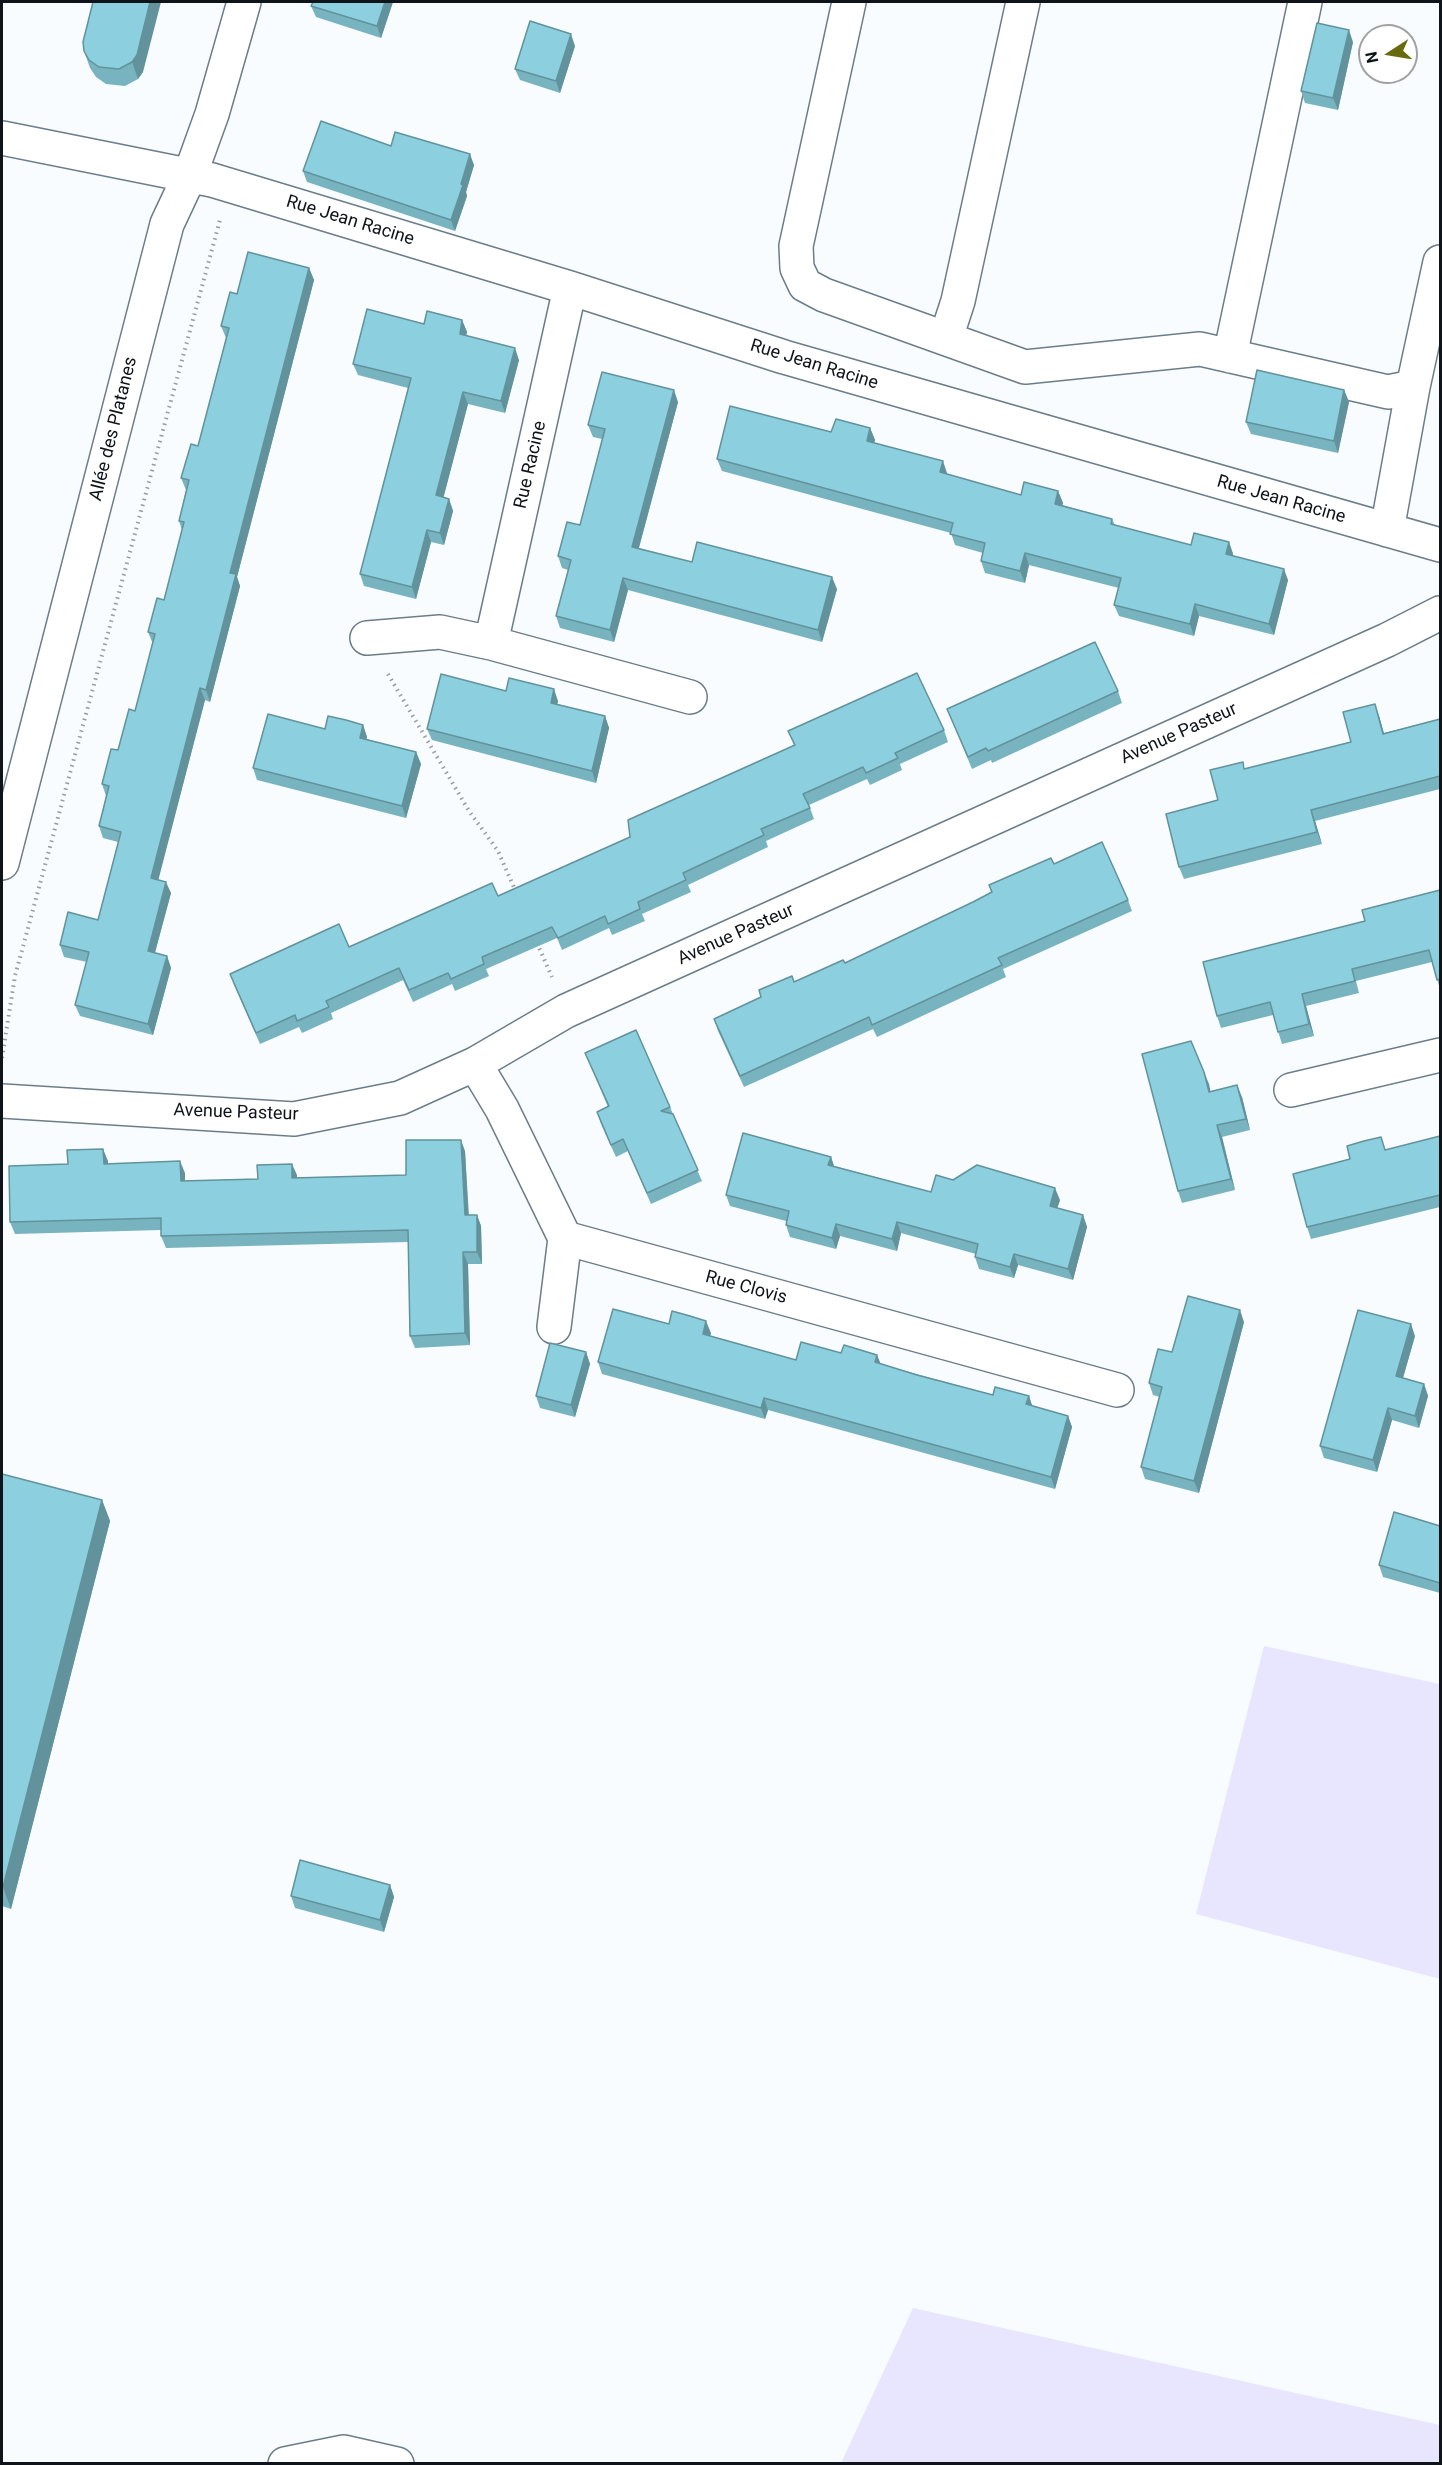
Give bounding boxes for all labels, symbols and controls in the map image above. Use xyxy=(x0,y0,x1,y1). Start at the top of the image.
north arrow xyxy=(1358,24,1418,84)
text: N xyxy=(1361,50,1382,65)
street label: Rue Jean Racine xyxy=(283,191,417,251)
street label: Rue Jean Racine xyxy=(747,335,881,395)
street label: Allée des Platanes xyxy=(86,355,142,503)
street label: Rue Racine xyxy=(510,419,552,511)
street label: Rue Jean Racine xyxy=(1214,471,1348,529)
street label: Avenue Pasteur xyxy=(1117,699,1241,769)
street label: Avenue Pasteur xyxy=(674,900,798,970)
street label: Avenue Pasteur xyxy=(173,1100,299,1126)
street label: Rue Clovis xyxy=(703,1267,789,1309)

